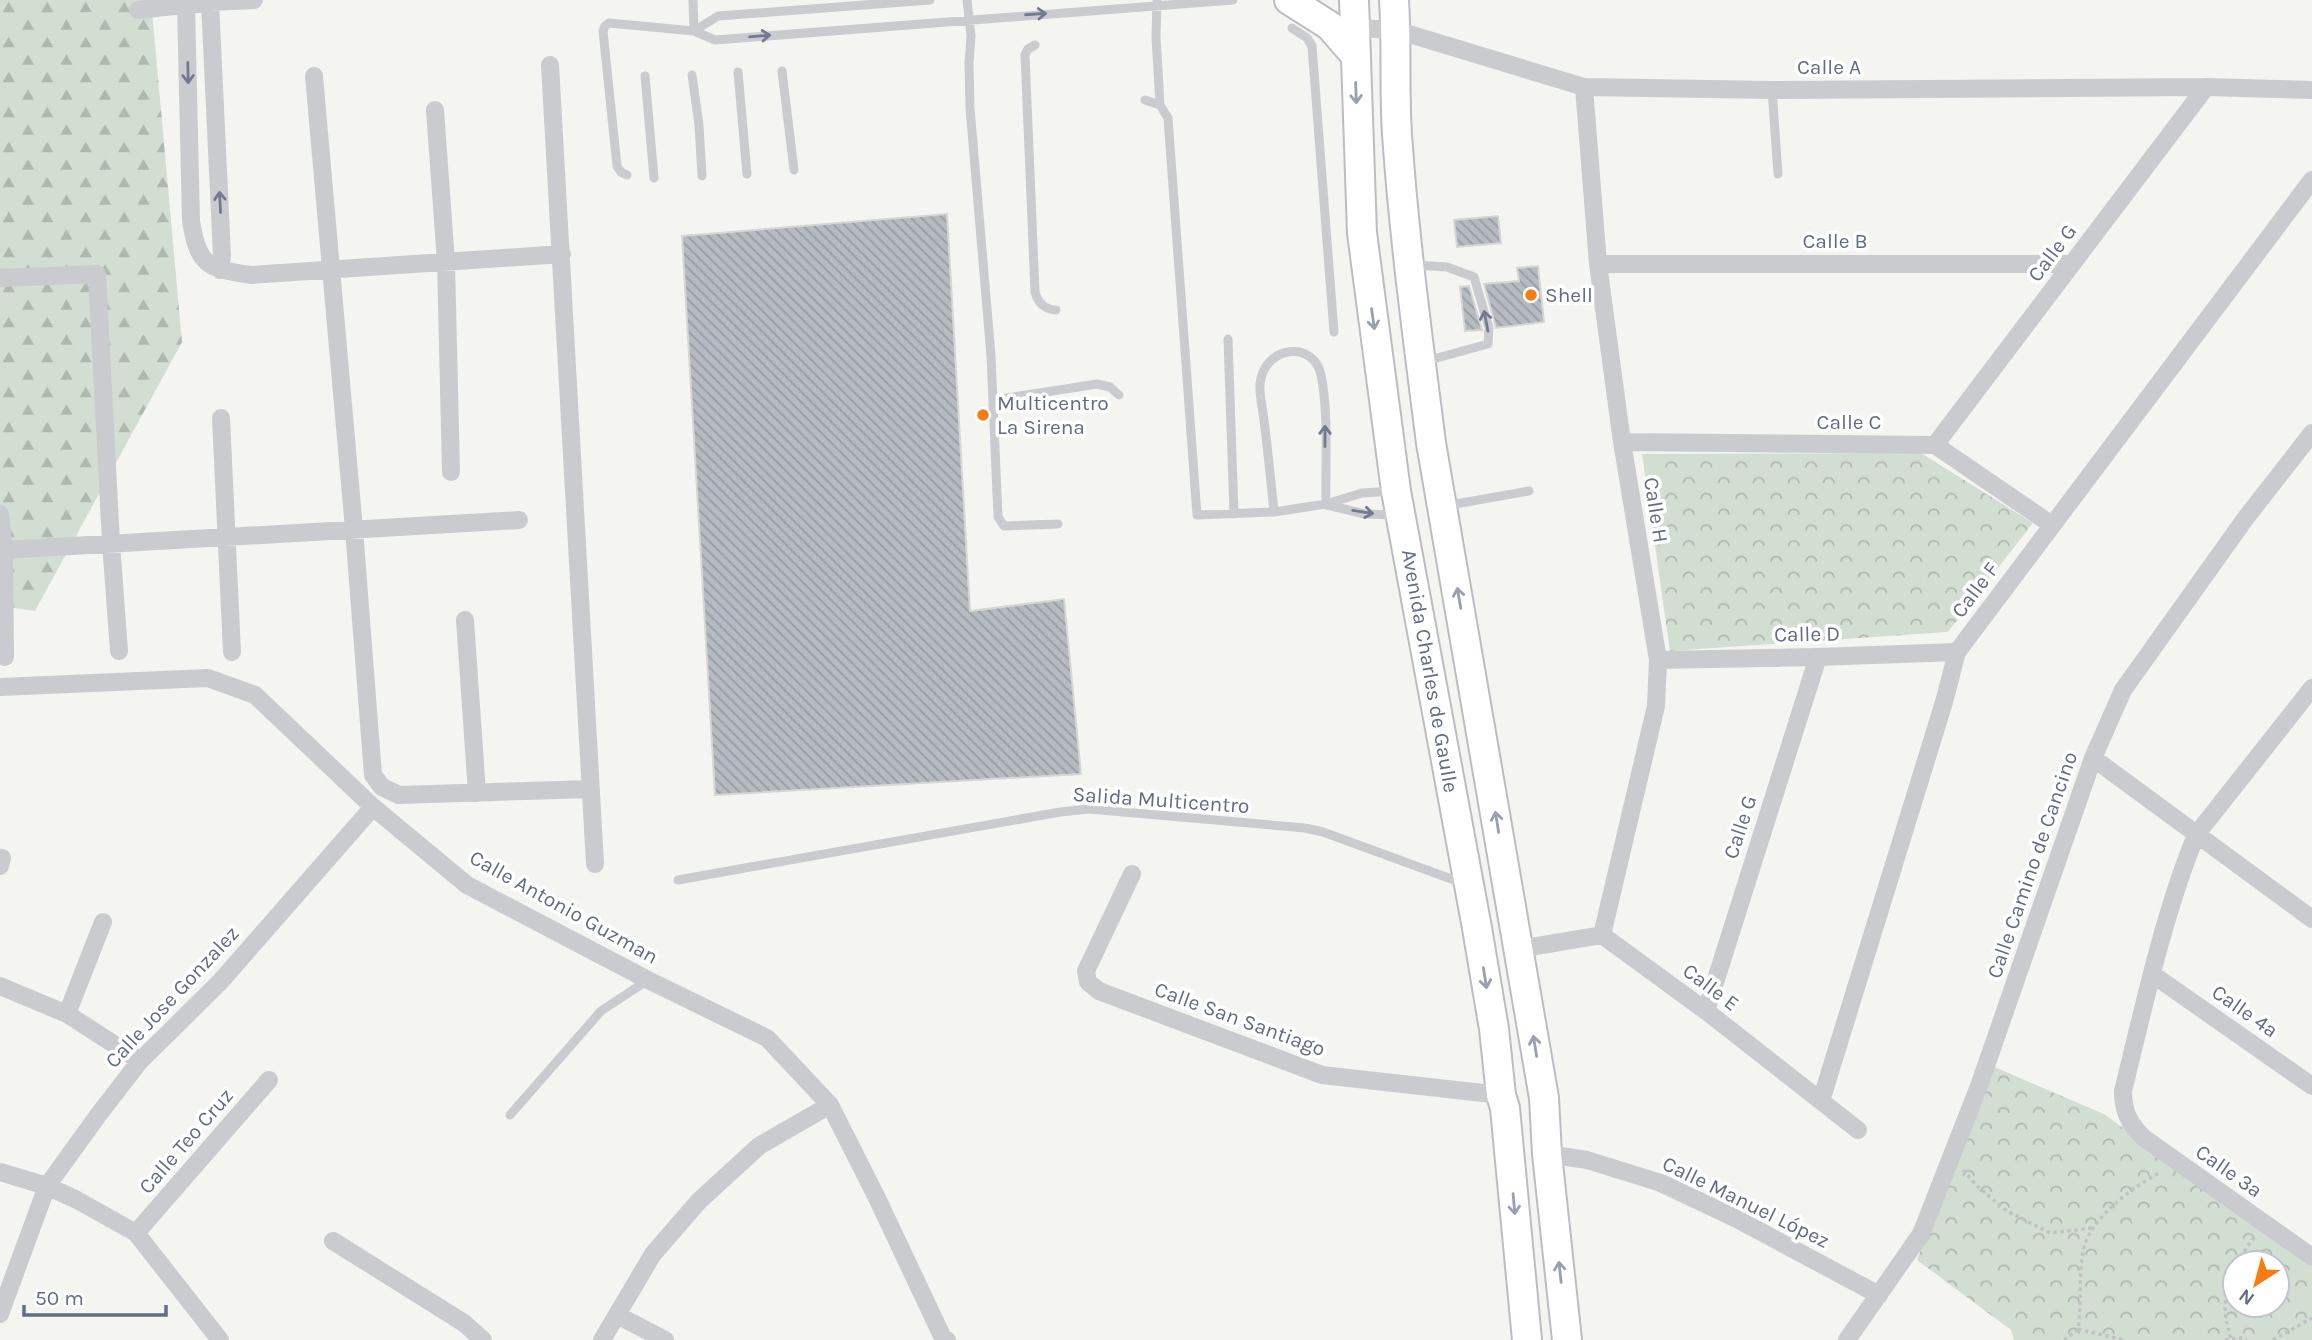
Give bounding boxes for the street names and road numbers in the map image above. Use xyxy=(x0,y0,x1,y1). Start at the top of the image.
street label: Calle A xyxy=(1797,55,1861,79)
street label: Calle G xyxy=(2023,220,2081,286)
street label: Calle B xyxy=(1802,229,1868,253)
street label: Calle C xyxy=(1817,410,1881,434)
street label: Calle H xyxy=(1639,476,1673,544)
street label: Avenida Charles de Gaulle xyxy=(1397,547,1463,795)
street label: Calle F xyxy=(1946,558,2004,622)
street label: Calle D xyxy=(1774,621,1840,647)
street label: Calle Camino de Cancino xyxy=(1982,749,2082,981)
street label: Salida Multicentro xyxy=(1072,782,1250,818)
street label: Calle G xyxy=(1718,792,1762,862)
street label: Calle Antonio Guzman xyxy=(466,845,662,969)
street label: Calle Jose Gonzalez xyxy=(100,921,244,1073)
street label: Calle E xyxy=(1678,958,1744,1016)
street label: Calle San Santiago xyxy=(1151,977,1329,1061)
street label: Calle 4a xyxy=(2207,980,2283,1042)
street label: Calle Teo Cruz xyxy=(134,1084,238,1198)
street label: Calle 3a xyxy=(2191,1139,2267,1203)
street label: Calle Manuel López xyxy=(1659,1151,1833,1253)

